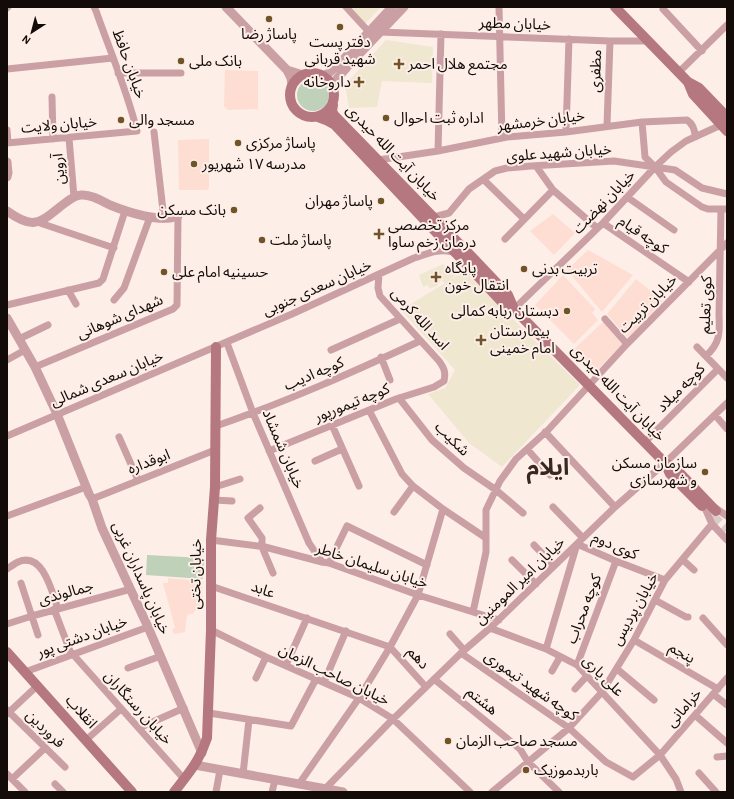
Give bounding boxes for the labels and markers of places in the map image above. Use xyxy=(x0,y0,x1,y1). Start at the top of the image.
marker: پاساژ رضا xyxy=(264,14,274,24)
marker: دفتر پست شهید قربانی xyxy=(335,22,345,32)
place label: پاساژ رضا xyxy=(241,27,297,44)
place label: دفتر پست شهید قربانی xyxy=(304,35,376,68)
place label: بانک ملی xyxy=(189,54,242,70)
marker: بانک ملی xyxy=(176,56,186,66)
place label: مجتمع هلال احمر xyxy=(407,57,508,76)
marker: مجتمع هلال احمر xyxy=(393,58,405,70)
place label: داروخانه xyxy=(304,75,351,91)
marker: داروخانه xyxy=(354,77,364,87)
place label: اداره ثبت احوال xyxy=(394,110,484,127)
place label: مسجد والی xyxy=(129,113,195,129)
marker: اداره ثبت احوال xyxy=(381,113,391,123)
marker: مسجد والی xyxy=(116,115,126,125)
place label: پاساژ مرکزی xyxy=(246,136,316,153)
marker: پاساژ مرکزی xyxy=(233,138,243,148)
place label: مدرسه ۱۷ شهریور xyxy=(201,157,306,173)
marker: مدرسه ۱۷ شهریور xyxy=(189,159,199,169)
place label: پاساژ مهران xyxy=(305,194,373,211)
marker: پاساژ مهران xyxy=(376,196,386,206)
place label: بانک مسکن xyxy=(157,203,226,219)
marker: بانک مسکن xyxy=(229,205,239,215)
place label: مرکز تخصصی درمان زخم ساوا xyxy=(388,218,476,253)
marker: مرکز تخصصی درمان زخم ساوا xyxy=(373,228,385,240)
place label: پاساژ ملت xyxy=(270,233,332,250)
marker: پاساژ ملت xyxy=(257,235,267,245)
place label: پایگاه انتقال خون xyxy=(445,260,509,294)
place label: تربیت بدنی xyxy=(532,262,598,278)
marker: تربیت بدنی xyxy=(519,264,529,274)
place label: حسینیه امام علی xyxy=(172,265,268,283)
marker: حسینیه امام علی xyxy=(159,267,169,277)
marker: پایگاه انتقال خون xyxy=(430,271,442,283)
place label: دبستان ربابه کمالی xyxy=(451,304,559,320)
marker: دبستان ربابه کمالی xyxy=(562,306,572,316)
place label: بیمارستان امام خمینی xyxy=(490,324,555,359)
marker: بیمارستان امام خمینی xyxy=(475,334,487,346)
place label: سازمان مسکن و شهرسازی xyxy=(612,456,697,489)
marker: سازمان مسکن و شهرسازی xyxy=(700,467,710,477)
place label: مسجد صاحب الزمان xyxy=(456,734,578,750)
marker: مسجد صاحب الزمان xyxy=(443,736,453,746)
place label: باربدموزیک xyxy=(534,763,599,779)
marker: باربدموزیک xyxy=(521,765,531,775)

